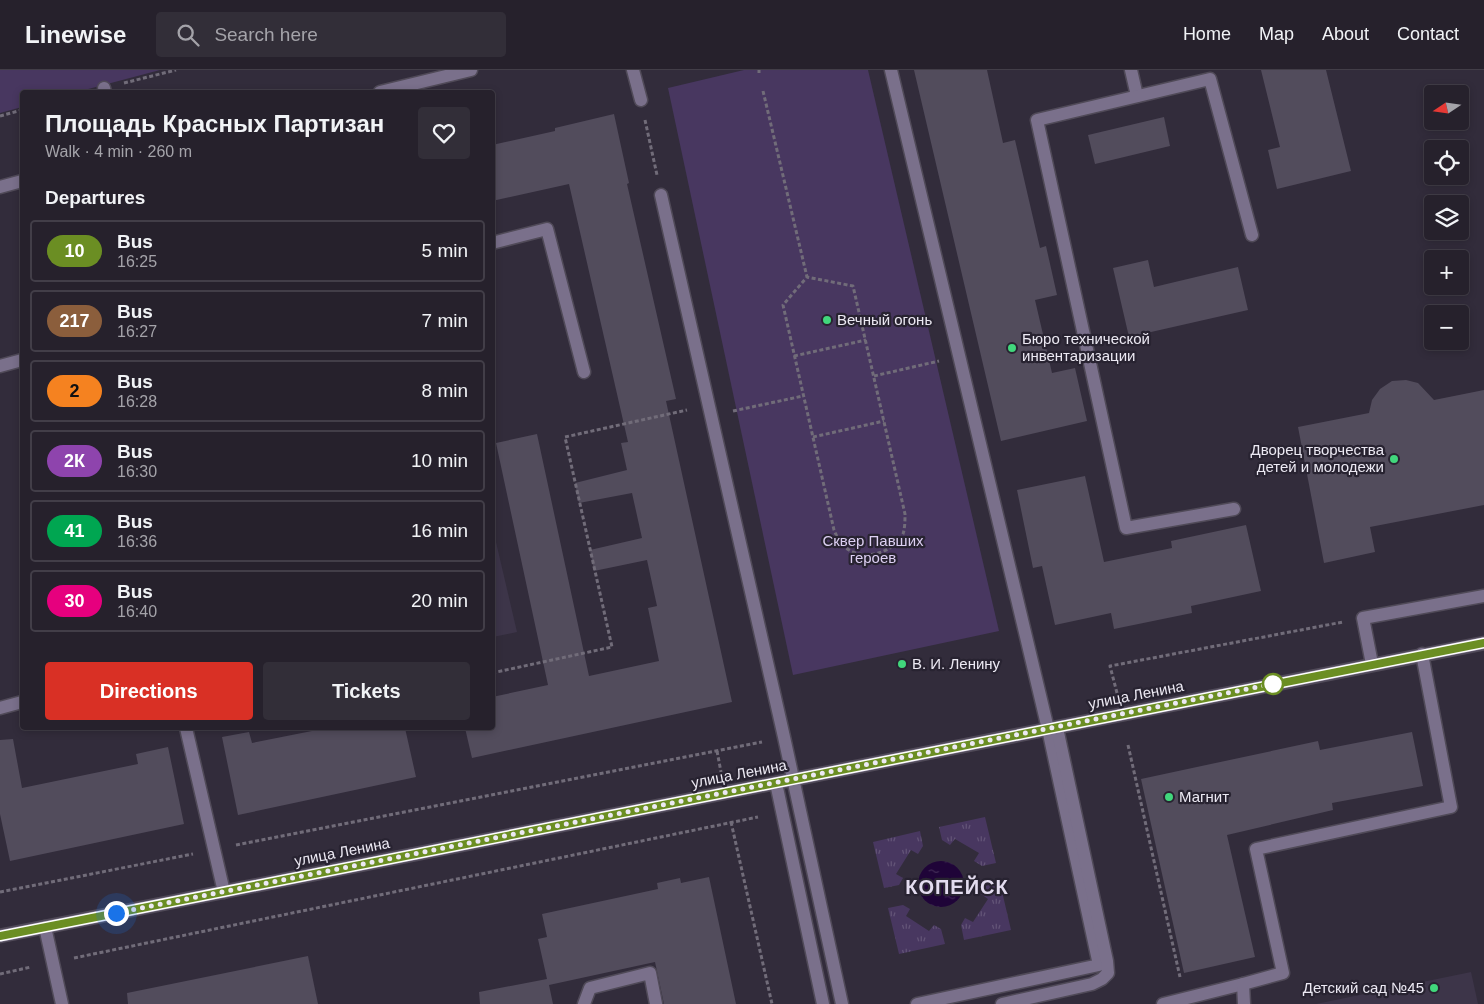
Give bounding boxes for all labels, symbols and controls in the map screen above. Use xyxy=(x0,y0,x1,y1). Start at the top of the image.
search box xyxy=(156,12,506,57)
text: Linewise xyxy=(25,21,126,48)
icon: search xyxy=(174,21,202,49)
text: Search here xyxy=(214,24,318,45)
text: Home xyxy=(1183,24,1231,44)
text: Map xyxy=(1259,24,1294,44)
text: About xyxy=(1322,24,1369,44)
text: Contact xyxy=(1397,24,1459,44)
north arrow xyxy=(1424,85,1469,130)
map controls xyxy=(1424,85,1469,350)
button: heart xyxy=(418,107,470,159)
text: Площадь Красных Партизан xyxy=(45,110,384,137)
button: locate xyxy=(1424,140,1469,185)
text: Walk · 4 min · 260 m xyxy=(45,143,192,160)
text: Departures xyxy=(45,187,145,208)
button: layers xyxy=(1424,195,1469,240)
text: Bus xyxy=(117,231,153,252)
text: 5 min xyxy=(422,240,468,261)
text: 10 xyxy=(64,241,85,261)
button: + xyxy=(1424,250,1469,295)
text: 16:25 xyxy=(117,253,157,270)
text: Bus xyxy=(117,301,153,322)
button: − xyxy=(1424,305,1469,350)
text: 7 min xyxy=(422,310,468,331)
text: 217 xyxy=(59,311,90,331)
place label: Вечный огонь xyxy=(837,311,932,328)
marker: Вечный огонь xyxy=(821,314,833,326)
text: 16:27 xyxy=(117,323,157,340)
place label: Бюро технической инвентаризации xyxy=(1022,330,1150,364)
marker: Бюро технической инвентаризации xyxy=(1006,342,1018,354)
text: Bus xyxy=(117,371,153,392)
text: 8 min xyxy=(422,380,468,401)
text: 2 xyxy=(69,381,80,401)
text: 16:28 xyxy=(117,393,157,410)
text: Bus xyxy=(117,441,153,462)
place label: Дворец творчества детей и молодежи xyxy=(1251,441,1385,475)
text: 10 min xyxy=(411,450,468,471)
text: 2К xyxy=(64,451,85,471)
marker: Дворец творчества детей и молодежи xyxy=(1388,453,1400,465)
text: 16:30 xyxy=(117,463,157,480)
text: Bus xyxy=(117,511,153,532)
text: 16 min xyxy=(411,520,468,541)
text: 41 xyxy=(64,521,85,541)
park label: Сквер Павших героев xyxy=(822,532,924,566)
text: 16:36 xyxy=(117,533,157,550)
text: Bus xyxy=(117,581,153,602)
text: 20 min xyxy=(411,590,468,611)
text: 30 xyxy=(64,591,85,611)
text: 16:40 xyxy=(117,603,157,620)
place label: В. И. Ленину xyxy=(912,655,1001,672)
marker: В. И. Ленину xyxy=(896,658,908,670)
button: Directions xyxy=(45,662,253,720)
button: Tickets xyxy=(263,662,470,720)
unlabelled marker xyxy=(1262,673,1284,695)
street label: улица Ленина xyxy=(1087,677,1186,712)
street label: улица Ленина xyxy=(690,756,789,791)
place label: Магнит xyxy=(1179,788,1229,805)
marker: Магнит xyxy=(1163,791,1175,803)
street label: улица Ленина xyxy=(293,834,392,869)
district label: КОПЕЙСК xyxy=(905,875,1009,898)
your location xyxy=(104,901,129,926)
place label: Детский сад №45 xyxy=(1303,979,1424,996)
marker: Детский сад №45 xyxy=(1428,982,1440,994)

